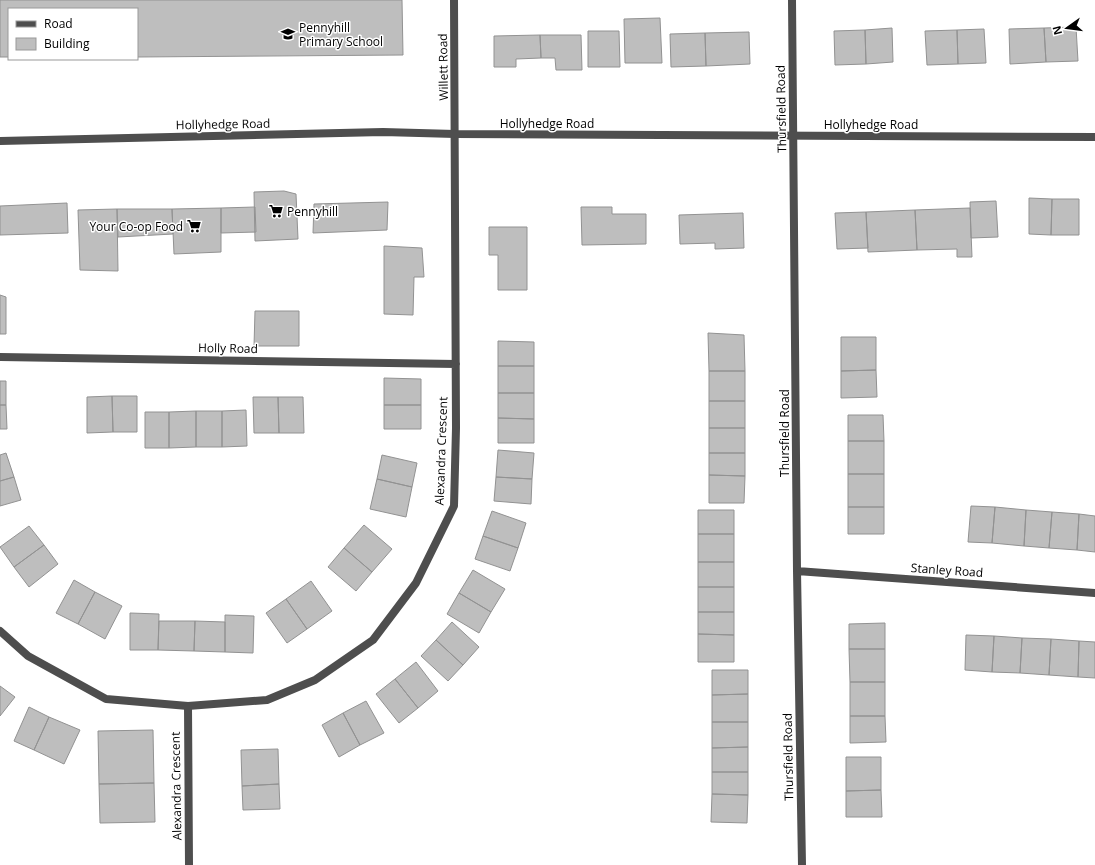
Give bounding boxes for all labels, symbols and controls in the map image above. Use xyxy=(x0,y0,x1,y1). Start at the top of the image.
legend xyxy=(8,8,138,60)
north arrow xyxy=(1047,8,1087,48)
text: Road xyxy=(44,15,73,32)
place label: Pennyhill Primary School xyxy=(299,19,383,50)
text: N xyxy=(1048,24,1065,37)
school or university icon: Pennyhill Primary School xyxy=(280,26,296,42)
street label: Willett Road xyxy=(434,33,452,101)
text: Building xyxy=(44,35,90,52)
street label: Thursfield Road xyxy=(772,65,790,153)
street label: Hollyhedge Road xyxy=(176,115,270,133)
street label: Hollyhedge Road xyxy=(500,115,594,132)
street label: Hollyhedge Road xyxy=(824,116,918,133)
supermarket icon: Pennyhill xyxy=(268,203,284,219)
place label: Pennyhill xyxy=(287,203,338,220)
place label: Your Co-op Food xyxy=(89,218,183,235)
supermarket icon: Your Co-op Food xyxy=(186,218,202,234)
street label: Holly Road xyxy=(198,339,258,357)
street label: Thursfield Road xyxy=(776,389,793,477)
street label: Alexandra Crescent xyxy=(431,396,451,506)
street label: Stanley Road xyxy=(910,559,984,581)
street label: Thursfield Road xyxy=(779,713,797,801)
street label: Alexandra Crescent xyxy=(167,731,185,841)

